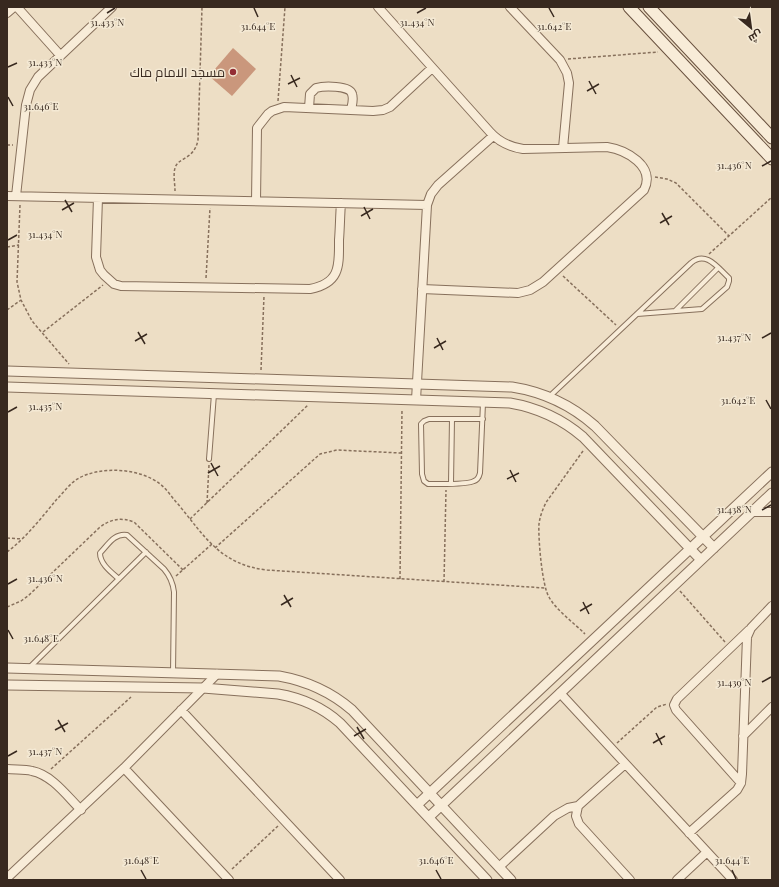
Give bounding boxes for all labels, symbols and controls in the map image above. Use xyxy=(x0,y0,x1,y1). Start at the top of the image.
north arrow xyxy=(731,8,771,48)
text: 31.433°N xyxy=(90,15,124,29)
text: 31.434°N xyxy=(399,15,435,29)
text: 31.644°E xyxy=(241,19,275,33)
text: 31.642°E xyxy=(537,19,571,33)
text: ش xyxy=(746,27,766,47)
text: 31.433°N xyxy=(28,55,62,69)
place label: مسجد الامام ماك xyxy=(130,63,225,82)
marker: مسجد الامام ماك xyxy=(228,67,238,77)
text: 31.646°E xyxy=(23,99,59,113)
text: 31.436°N xyxy=(716,158,752,172)
text: 31.434°N xyxy=(27,227,63,241)
text: 31.437°N xyxy=(717,330,751,344)
text: 31.642°E xyxy=(721,393,755,407)
text: 31.435°N xyxy=(28,399,62,413)
text: 31.438°N xyxy=(716,502,752,516)
text: 31.436°N xyxy=(27,571,63,585)
text: 31.648°E xyxy=(23,631,59,645)
text: 31.439°N xyxy=(716,675,752,689)
text: 31.437°N xyxy=(28,744,62,758)
text: 31.648°E xyxy=(123,853,159,867)
text: 31.646°E xyxy=(418,853,454,867)
text: 31.644°E xyxy=(715,853,749,867)

